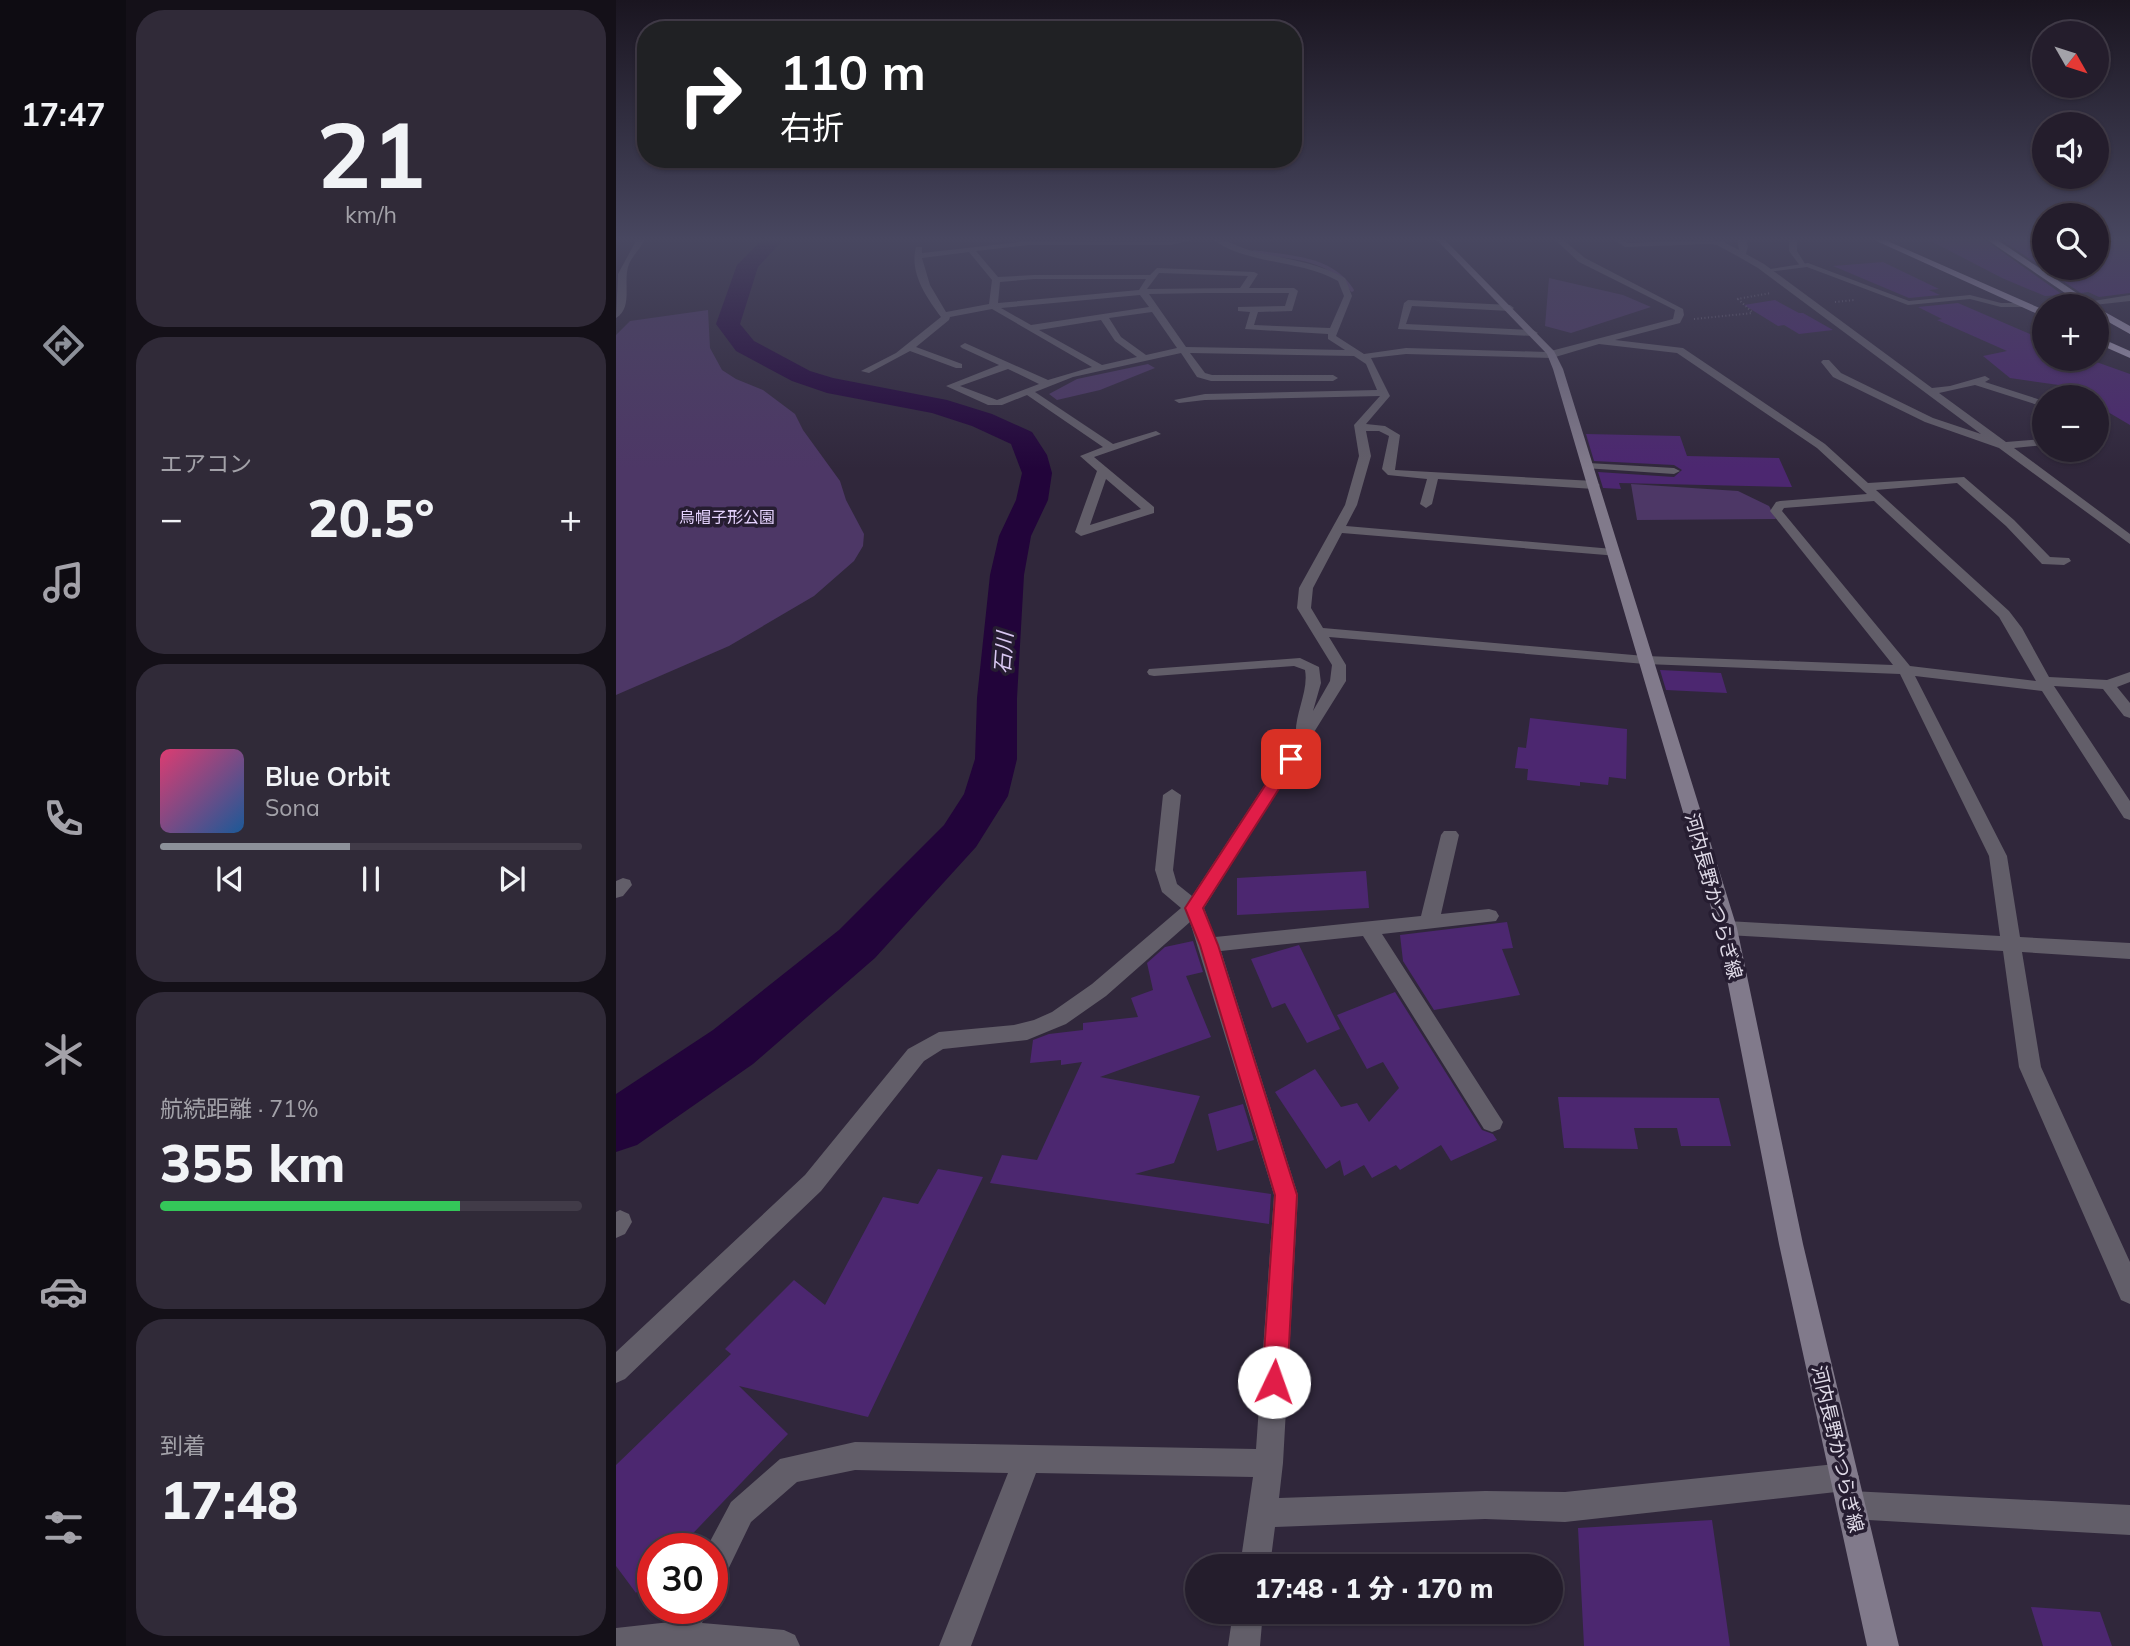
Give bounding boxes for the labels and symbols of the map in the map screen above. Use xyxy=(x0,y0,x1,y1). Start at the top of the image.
north arrow xyxy=(2032,21,2109,98)
park label: 烏帽子形公園 xyxy=(679,507,775,527)
water label: 石川 xyxy=(989,629,1018,675)
pin xyxy=(1261,729,1321,789)
street label: 河内長野かつらぎ線 xyxy=(1680,810,1748,982)
position arrow xyxy=(1237,1345,1311,1419)
street label: 河内長野かつらぎ線 xyxy=(1807,1363,1869,1535)
speed limit sign: 30 xyxy=(637,1533,728,1624)

